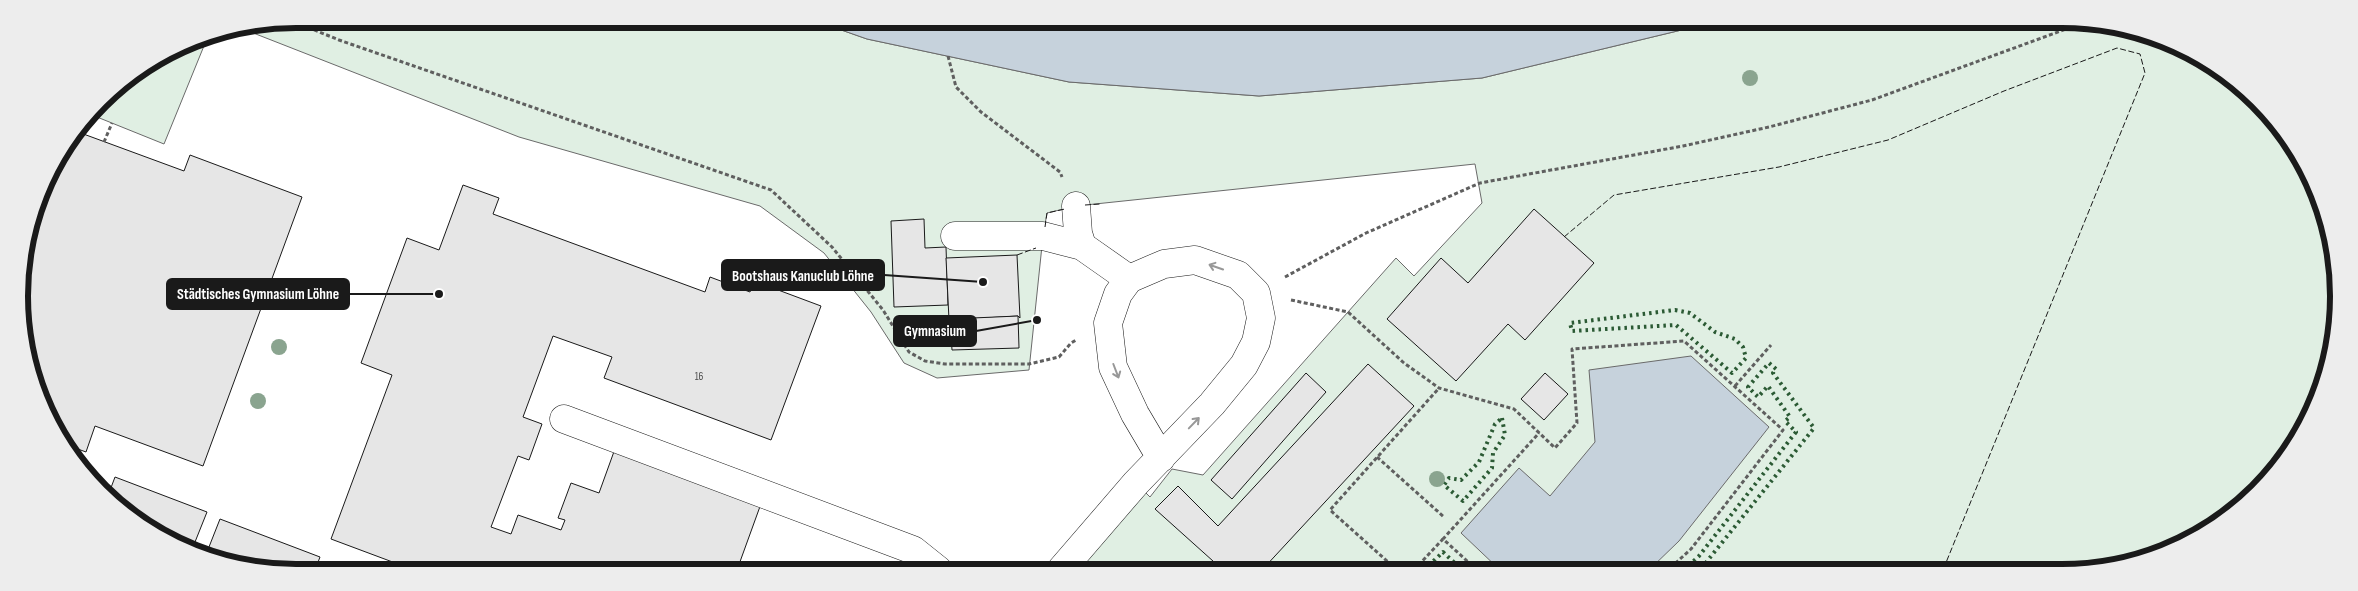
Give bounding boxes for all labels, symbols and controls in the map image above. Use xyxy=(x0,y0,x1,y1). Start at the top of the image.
callout: Bootshaus Kanuclub Löhne xyxy=(722,260,884,290)
one-way arrow xyxy=(1209,262,1224,271)
text: Bootshaus Kanuclub Löhne xyxy=(732,267,874,286)
callout: Städtisches Gymnasium Löhne xyxy=(167,279,349,309)
text: Städtisches Gymnasium Löhne xyxy=(177,285,339,304)
callout: Gymnasium xyxy=(894,316,976,346)
text: Gymnasium xyxy=(904,322,966,341)
one-way arrow xyxy=(1112,363,1121,378)
house number: 16 xyxy=(695,370,704,383)
one-way arrow xyxy=(1188,416,1200,429)

